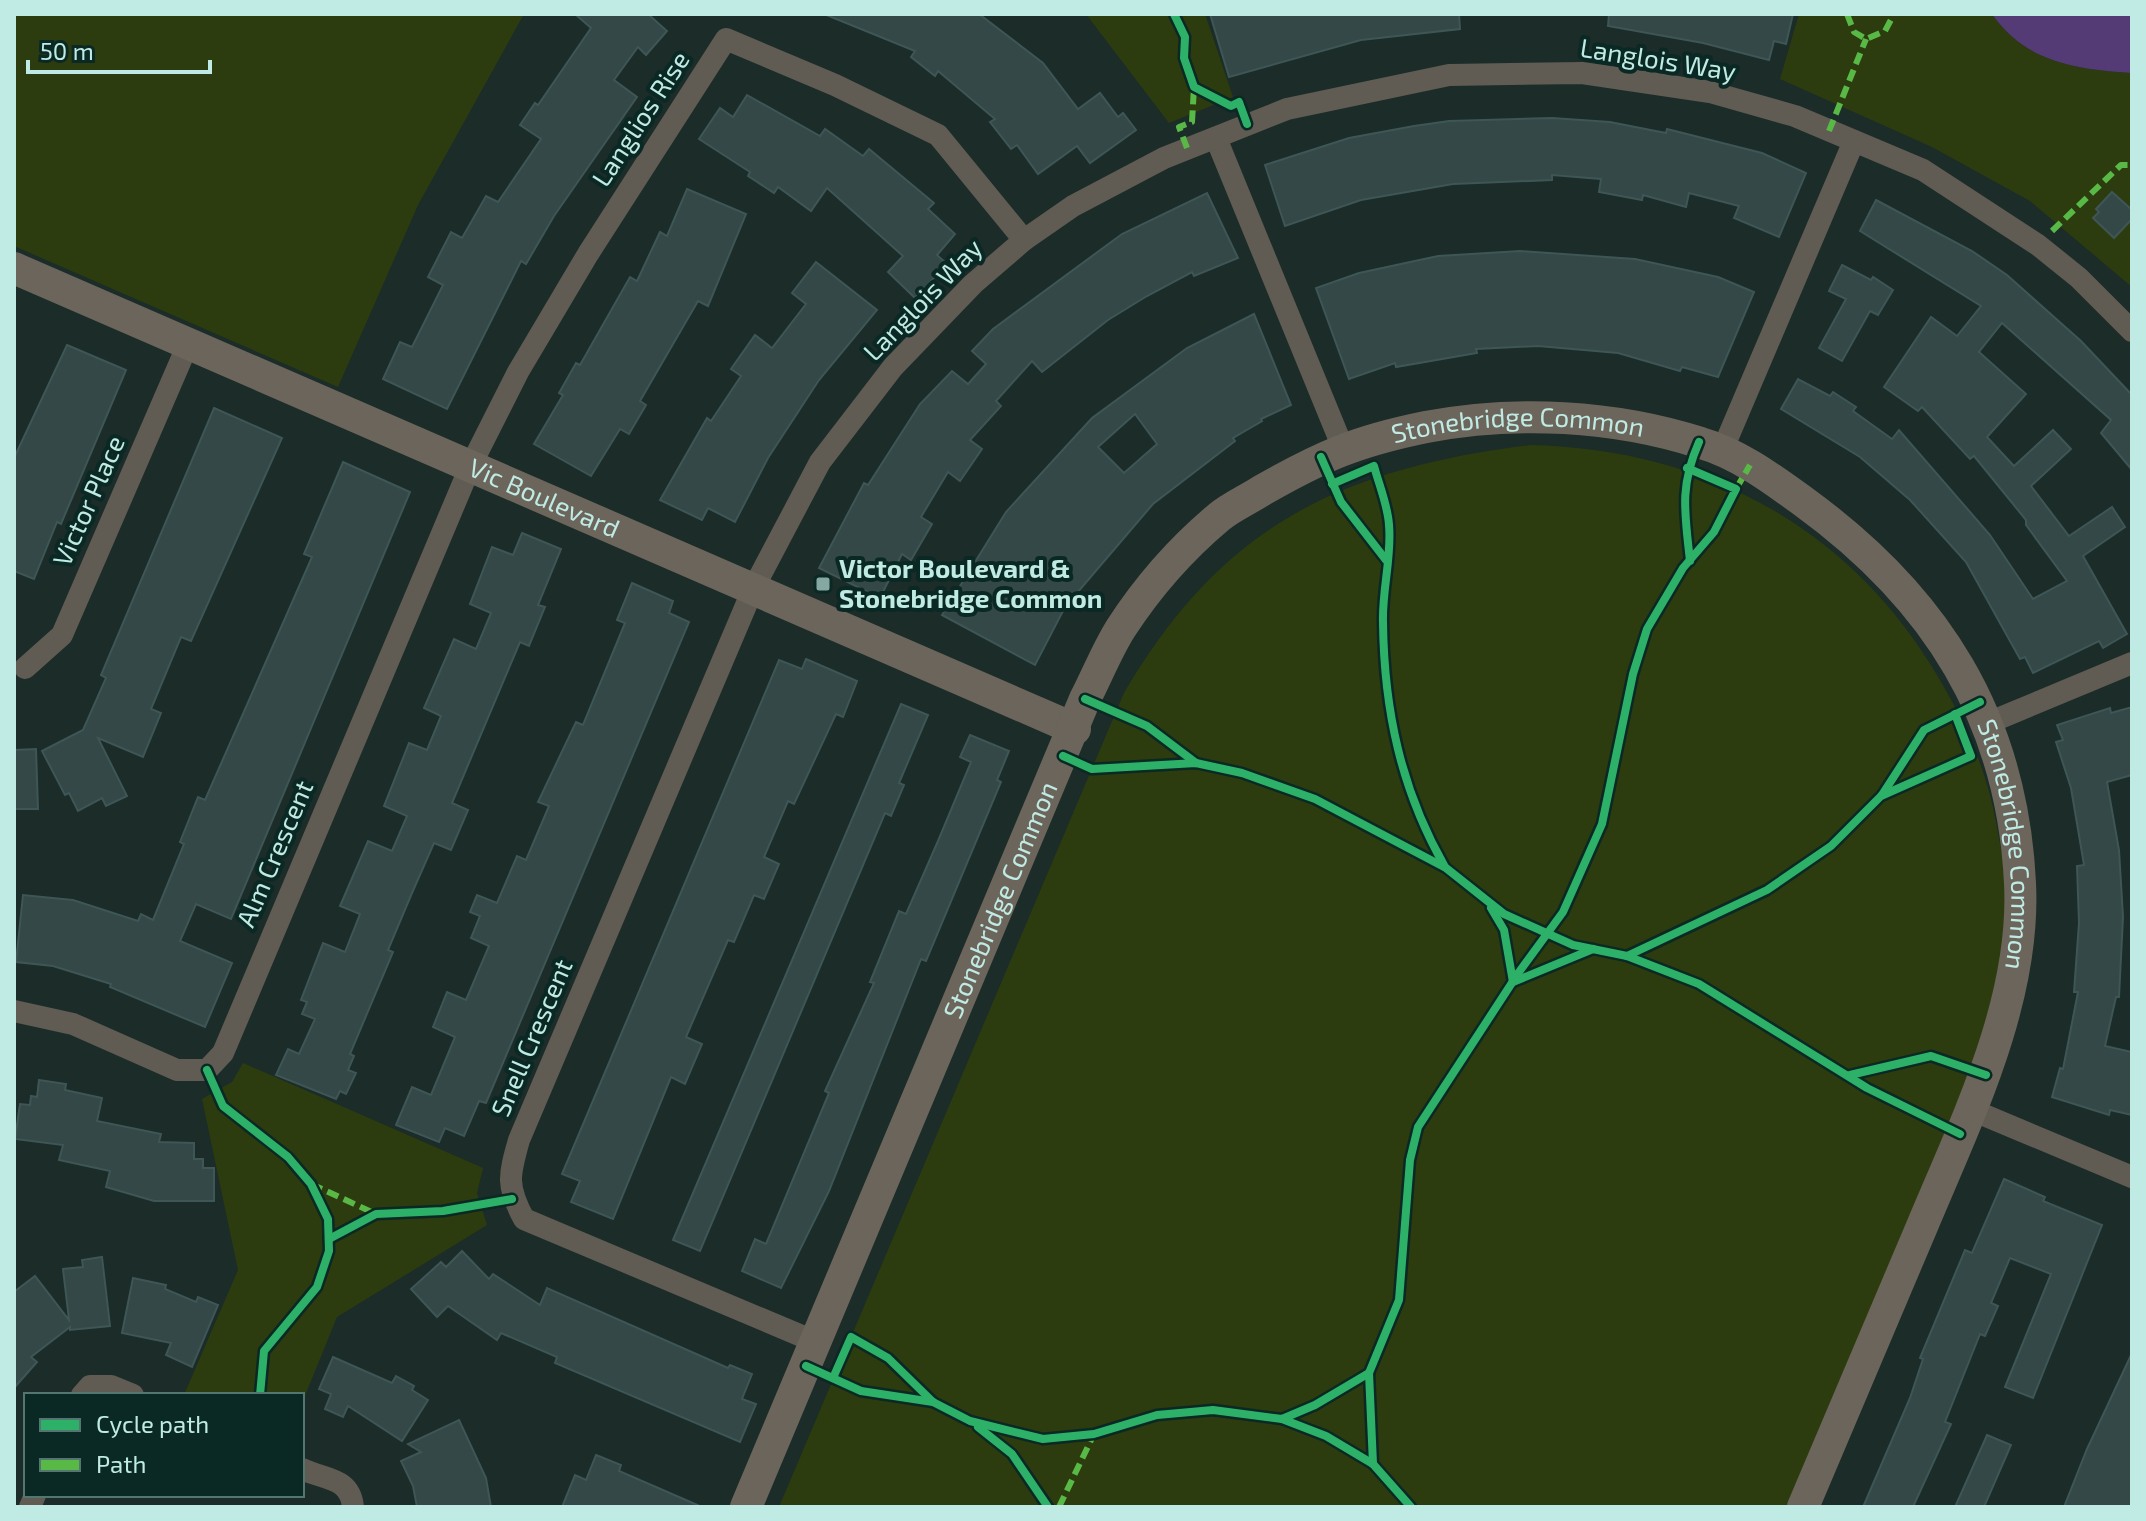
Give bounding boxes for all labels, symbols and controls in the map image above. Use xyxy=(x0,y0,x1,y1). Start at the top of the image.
scale bar xyxy=(28,24,210,74)
street label: Langlois Way xyxy=(1578,31,1739,86)
text: 50 m xyxy=(40,36,94,65)
street label: Langlios Rise xyxy=(585,45,695,192)
street label: Langlois Way xyxy=(856,231,988,366)
street label: Stonebridge Common xyxy=(1388,400,1647,448)
street label: Victor Place xyxy=(45,431,130,570)
street label: Vic Boulevard xyxy=(465,451,625,543)
place label: Victor Boulevard & Stonebridge Common xyxy=(839,552,1102,613)
marker: Victor Boulevard & Stonebridge Common xyxy=(814,575,832,593)
street label: Stonebridge Common xyxy=(1972,714,2038,973)
street label: Alm Crescent xyxy=(229,775,318,931)
street label: Stonebridge Common xyxy=(936,777,1063,1023)
street label: Snell Crescent xyxy=(484,954,578,1121)
legend xyxy=(24,1393,304,1497)
text: Cycle path xyxy=(96,1409,209,1438)
text: Path xyxy=(96,1449,146,1478)

